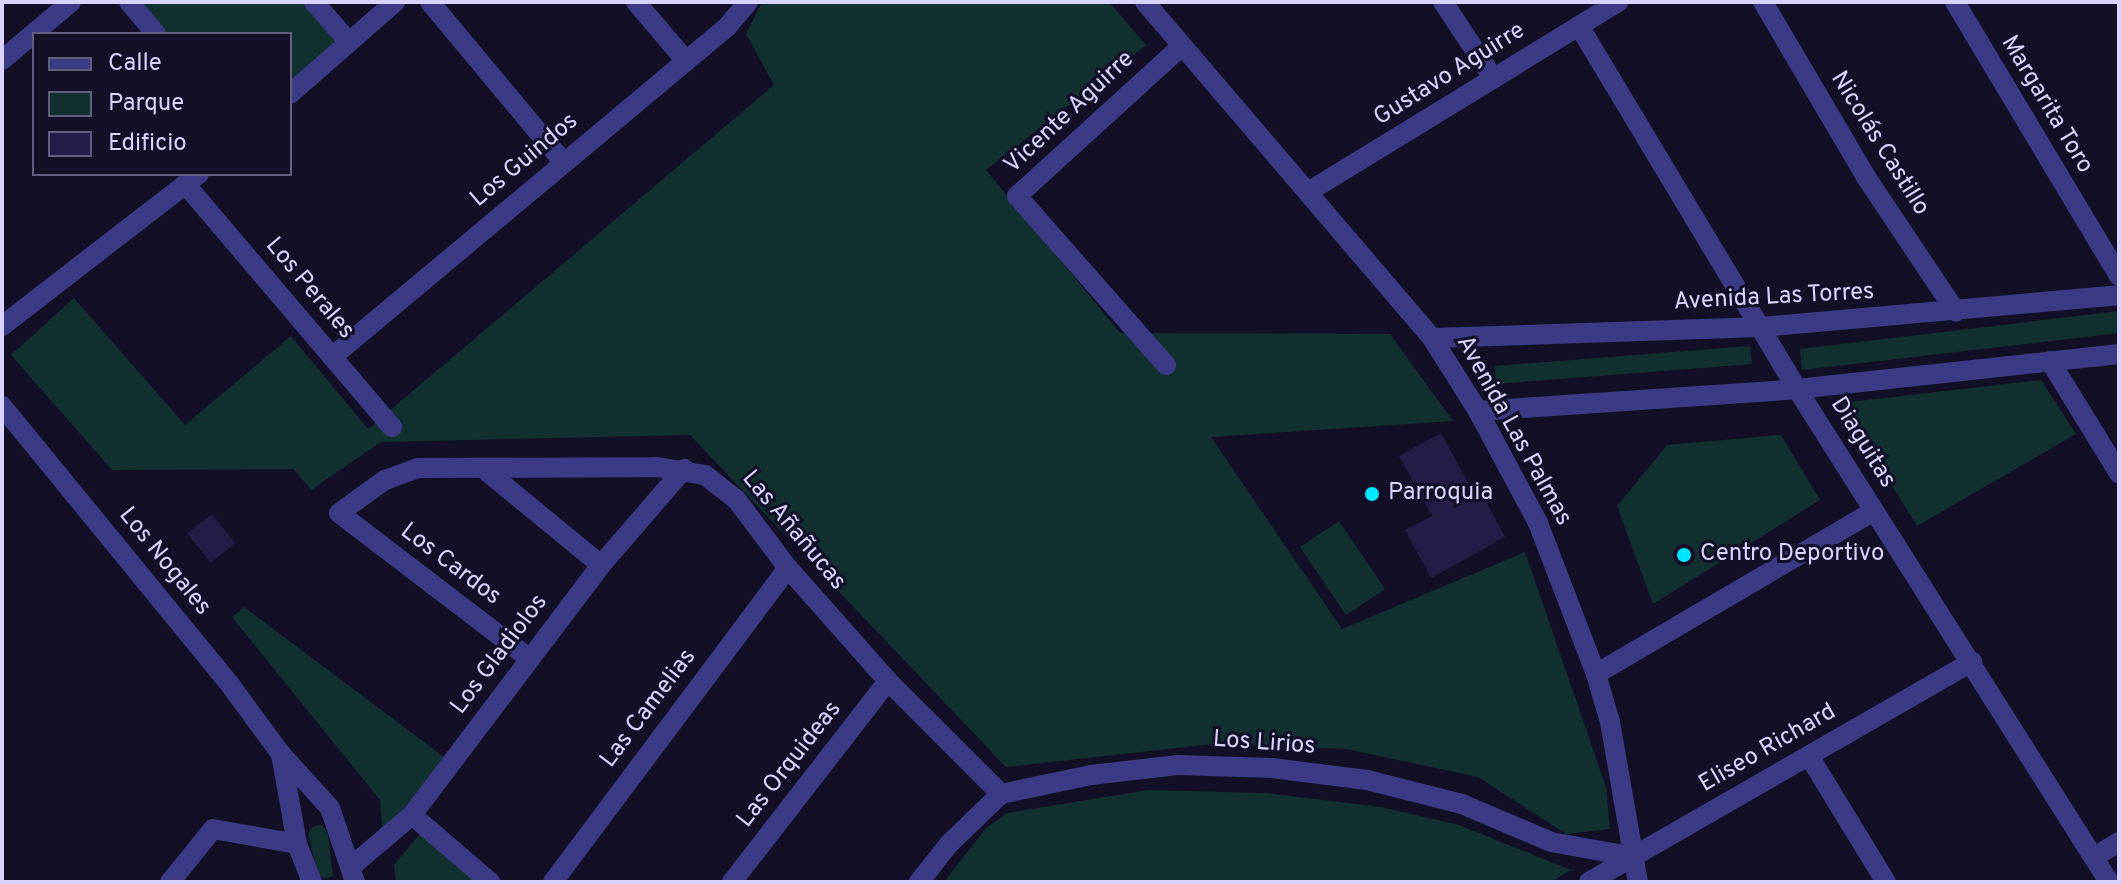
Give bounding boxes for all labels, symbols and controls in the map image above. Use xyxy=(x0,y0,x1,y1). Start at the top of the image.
street label: Gustavo Aguirre xyxy=(1369,17,1531,133)
street label: Margarita Toro xyxy=(1993,31,2099,179)
legend xyxy=(32,32,292,176)
street label: Vicente Aguirre xyxy=(999,45,1141,181)
text: Calle xyxy=(108,49,162,79)
street label: Nicolás Castillo xyxy=(1823,67,1935,221)
text: Parque xyxy=(108,89,184,119)
street label: Los Guindos xyxy=(465,108,585,214)
text: Edificio xyxy=(108,129,187,159)
street label: Los Perales xyxy=(258,232,360,346)
street label: Avenida Las Torres xyxy=(1673,278,1875,318)
street label: Avenida Las Palmas xyxy=(1449,331,1577,531)
street label: Diaguitas xyxy=(1823,392,1901,494)
street label: Las Añañucas xyxy=(734,465,852,597)
place label: Parroquia xyxy=(1388,480,1493,508)
marker: Parroquia xyxy=(1363,485,1381,503)
street label: Los Nogales xyxy=(112,502,216,622)
street label: Los Cardos xyxy=(394,518,506,612)
place label: Centro Deportivo xyxy=(1700,541,1884,569)
marker: Centro Deportivo xyxy=(1675,546,1693,564)
street label: Los Gladiolos xyxy=(445,589,555,721)
street label: Las Camelias xyxy=(595,644,703,774)
street label: Las Orquideas xyxy=(732,696,848,834)
street label: Eliseo Richard xyxy=(1695,698,1841,800)
street label: Los Lirios xyxy=(1212,726,1316,762)

